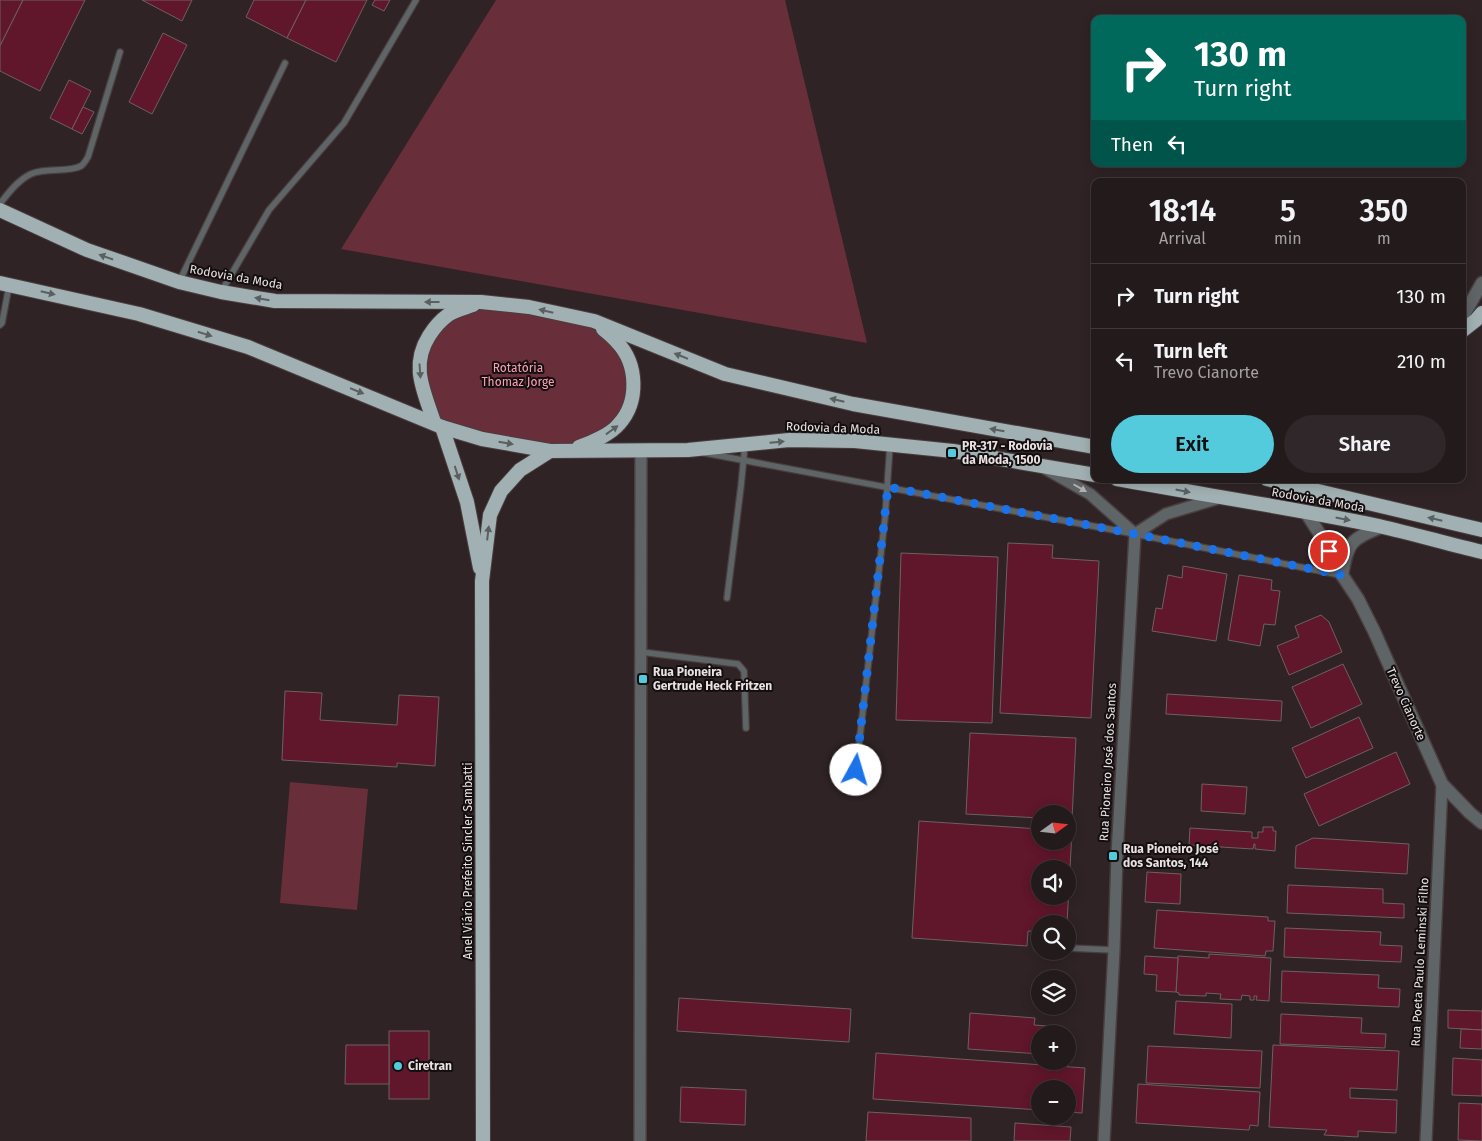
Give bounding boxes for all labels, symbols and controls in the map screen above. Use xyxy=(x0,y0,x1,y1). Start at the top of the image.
text: 130 m xyxy=(1194,33,1287,75)
icon: right xyxy=(1111,35,1176,100)
text: Turn right xyxy=(1194,75,1291,102)
icon: left xyxy=(1163,130,1191,158)
text: Then xyxy=(1111,133,1153,156)
text: 18:14 xyxy=(1149,193,1216,229)
text: 5 xyxy=(1280,193,1296,229)
text: 350 xyxy=(1360,193,1408,229)
text: Arrival xyxy=(1159,229,1206,248)
text: min xyxy=(1274,229,1302,248)
text: m xyxy=(1377,229,1391,248)
one-way arrow xyxy=(98,253,113,260)
street label: Rodovia da Moda xyxy=(188,262,284,292)
icon: right xyxy=(1111,282,1139,310)
text: Turn right xyxy=(1154,285,1239,308)
text: 130 m xyxy=(1396,285,1446,308)
one-way arrow xyxy=(40,289,55,297)
one-way arrow xyxy=(254,294,270,302)
one-way arrow xyxy=(424,298,440,306)
one-way arrow xyxy=(538,306,554,314)
one-way arrow xyxy=(198,330,213,338)
text: Turn left xyxy=(1154,340,1228,363)
icon: left xyxy=(1111,347,1139,375)
text: 210 m xyxy=(1397,350,1446,373)
one-way arrow xyxy=(673,352,688,360)
park label: Rotatória Thomaz Jorge xyxy=(481,361,555,389)
one-way arrow xyxy=(417,363,425,379)
text: Trevo Cianorte xyxy=(1154,363,1259,382)
one-way arrow xyxy=(350,387,365,395)
one-way arrow xyxy=(830,396,845,404)
button: Exit xyxy=(1111,415,1274,473)
button: Share xyxy=(1284,415,1446,473)
street label: Rodovia da Moda xyxy=(786,419,880,437)
one-way arrow xyxy=(605,424,618,435)
one-way arrow xyxy=(989,425,1005,433)
one-way arrow xyxy=(769,437,785,445)
place label: PR-317 - Rodovia da Moda, 1500 xyxy=(962,439,1053,467)
one-way arrow xyxy=(499,440,515,448)
marker: PR-317 - Rodovia da Moda, 1500 xyxy=(946,447,958,459)
one-way arrow xyxy=(453,466,461,481)
one-way arrow xyxy=(1074,484,1087,493)
street label: Rodovia da Moda xyxy=(1270,485,1366,515)
one-way arrow xyxy=(1175,487,1190,495)
one-way arrow xyxy=(1335,515,1350,523)
one-way arrow xyxy=(1427,515,1442,523)
one-way arrow xyxy=(484,524,492,540)
pin xyxy=(1308,530,1350,572)
icon: arrive xyxy=(1315,537,1343,565)
place label: Rua Pioneira Gertrude Heck Fritzen xyxy=(653,665,772,693)
street label: Trevo Cianorte xyxy=(1384,665,1428,743)
marker: Rua Pioneira Gertrude Heck Fritzen xyxy=(637,673,649,685)
street label: Rua Pioneiro José dos Santos xyxy=(1097,682,1119,842)
position arrow xyxy=(829,743,881,795)
street label: Anel Viário Prefeito Sincler Sambatti xyxy=(461,762,475,960)
north arrow xyxy=(1031,805,1076,850)
map controls xyxy=(1031,805,1076,1125)
place label: Rua Pioneiro José dos Santos, 144 xyxy=(1123,842,1219,870)
marker: Rua Pioneiro José dos Santos, 144 xyxy=(1107,850,1119,862)
button: sound xyxy=(1031,860,1076,905)
street label: Rua Poeta Paulo Leminski Filho xyxy=(1409,877,1431,1047)
button: search xyxy=(1031,915,1076,960)
button: layers xyxy=(1031,970,1076,1015)
button: + xyxy=(1031,1025,1076,1070)
place label: Ciretran xyxy=(408,1059,452,1073)
marker: Ciretran xyxy=(392,1060,404,1072)
button: − xyxy=(1031,1080,1076,1125)

